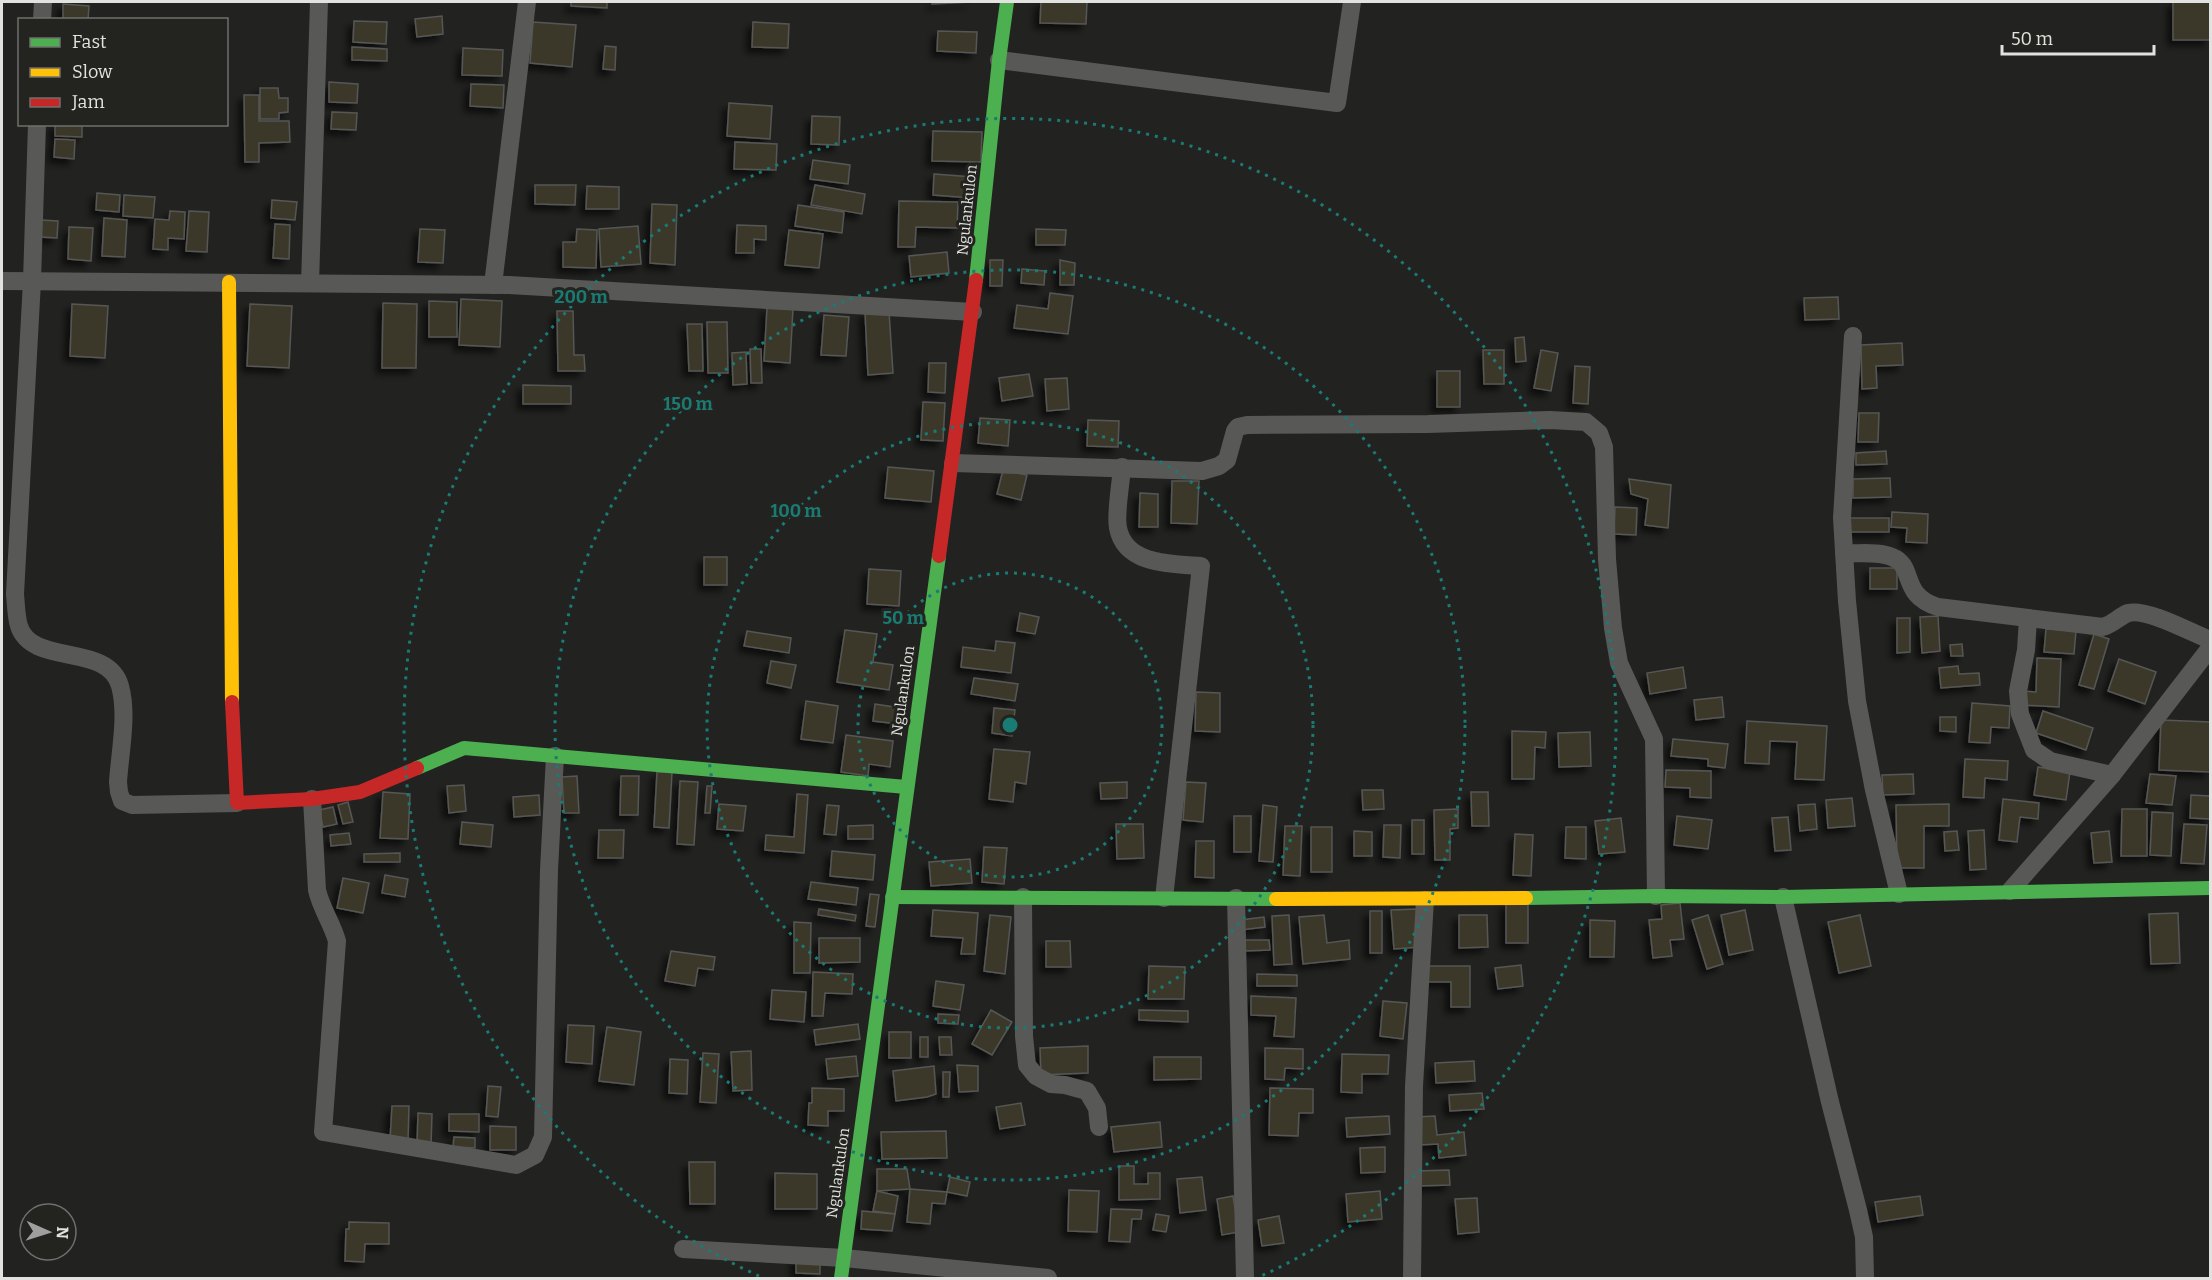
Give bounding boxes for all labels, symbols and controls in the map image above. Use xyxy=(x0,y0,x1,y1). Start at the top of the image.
legend xyxy=(18,18,228,126)
scale bar xyxy=(2002,18,2154,56)
text: 50 m xyxy=(2011,28,2053,50)
text: Fast xyxy=(72,31,107,53)
text: Slow xyxy=(72,61,113,83)
text: Jam xyxy=(71,91,105,113)
street label: Ngulankulon xyxy=(953,163,981,256)
text: 200 m xyxy=(554,286,608,308)
text: 150 m xyxy=(663,393,713,415)
text: 100 m xyxy=(770,500,822,522)
text: 50 m xyxy=(882,607,924,629)
street label: Ngulankulon xyxy=(888,644,918,737)
centre of rings xyxy=(1000,715,1020,735)
street label: Ngulankulon xyxy=(823,1126,853,1219)
north arrow xyxy=(18,1202,78,1262)
text: N xyxy=(53,1226,72,1239)

